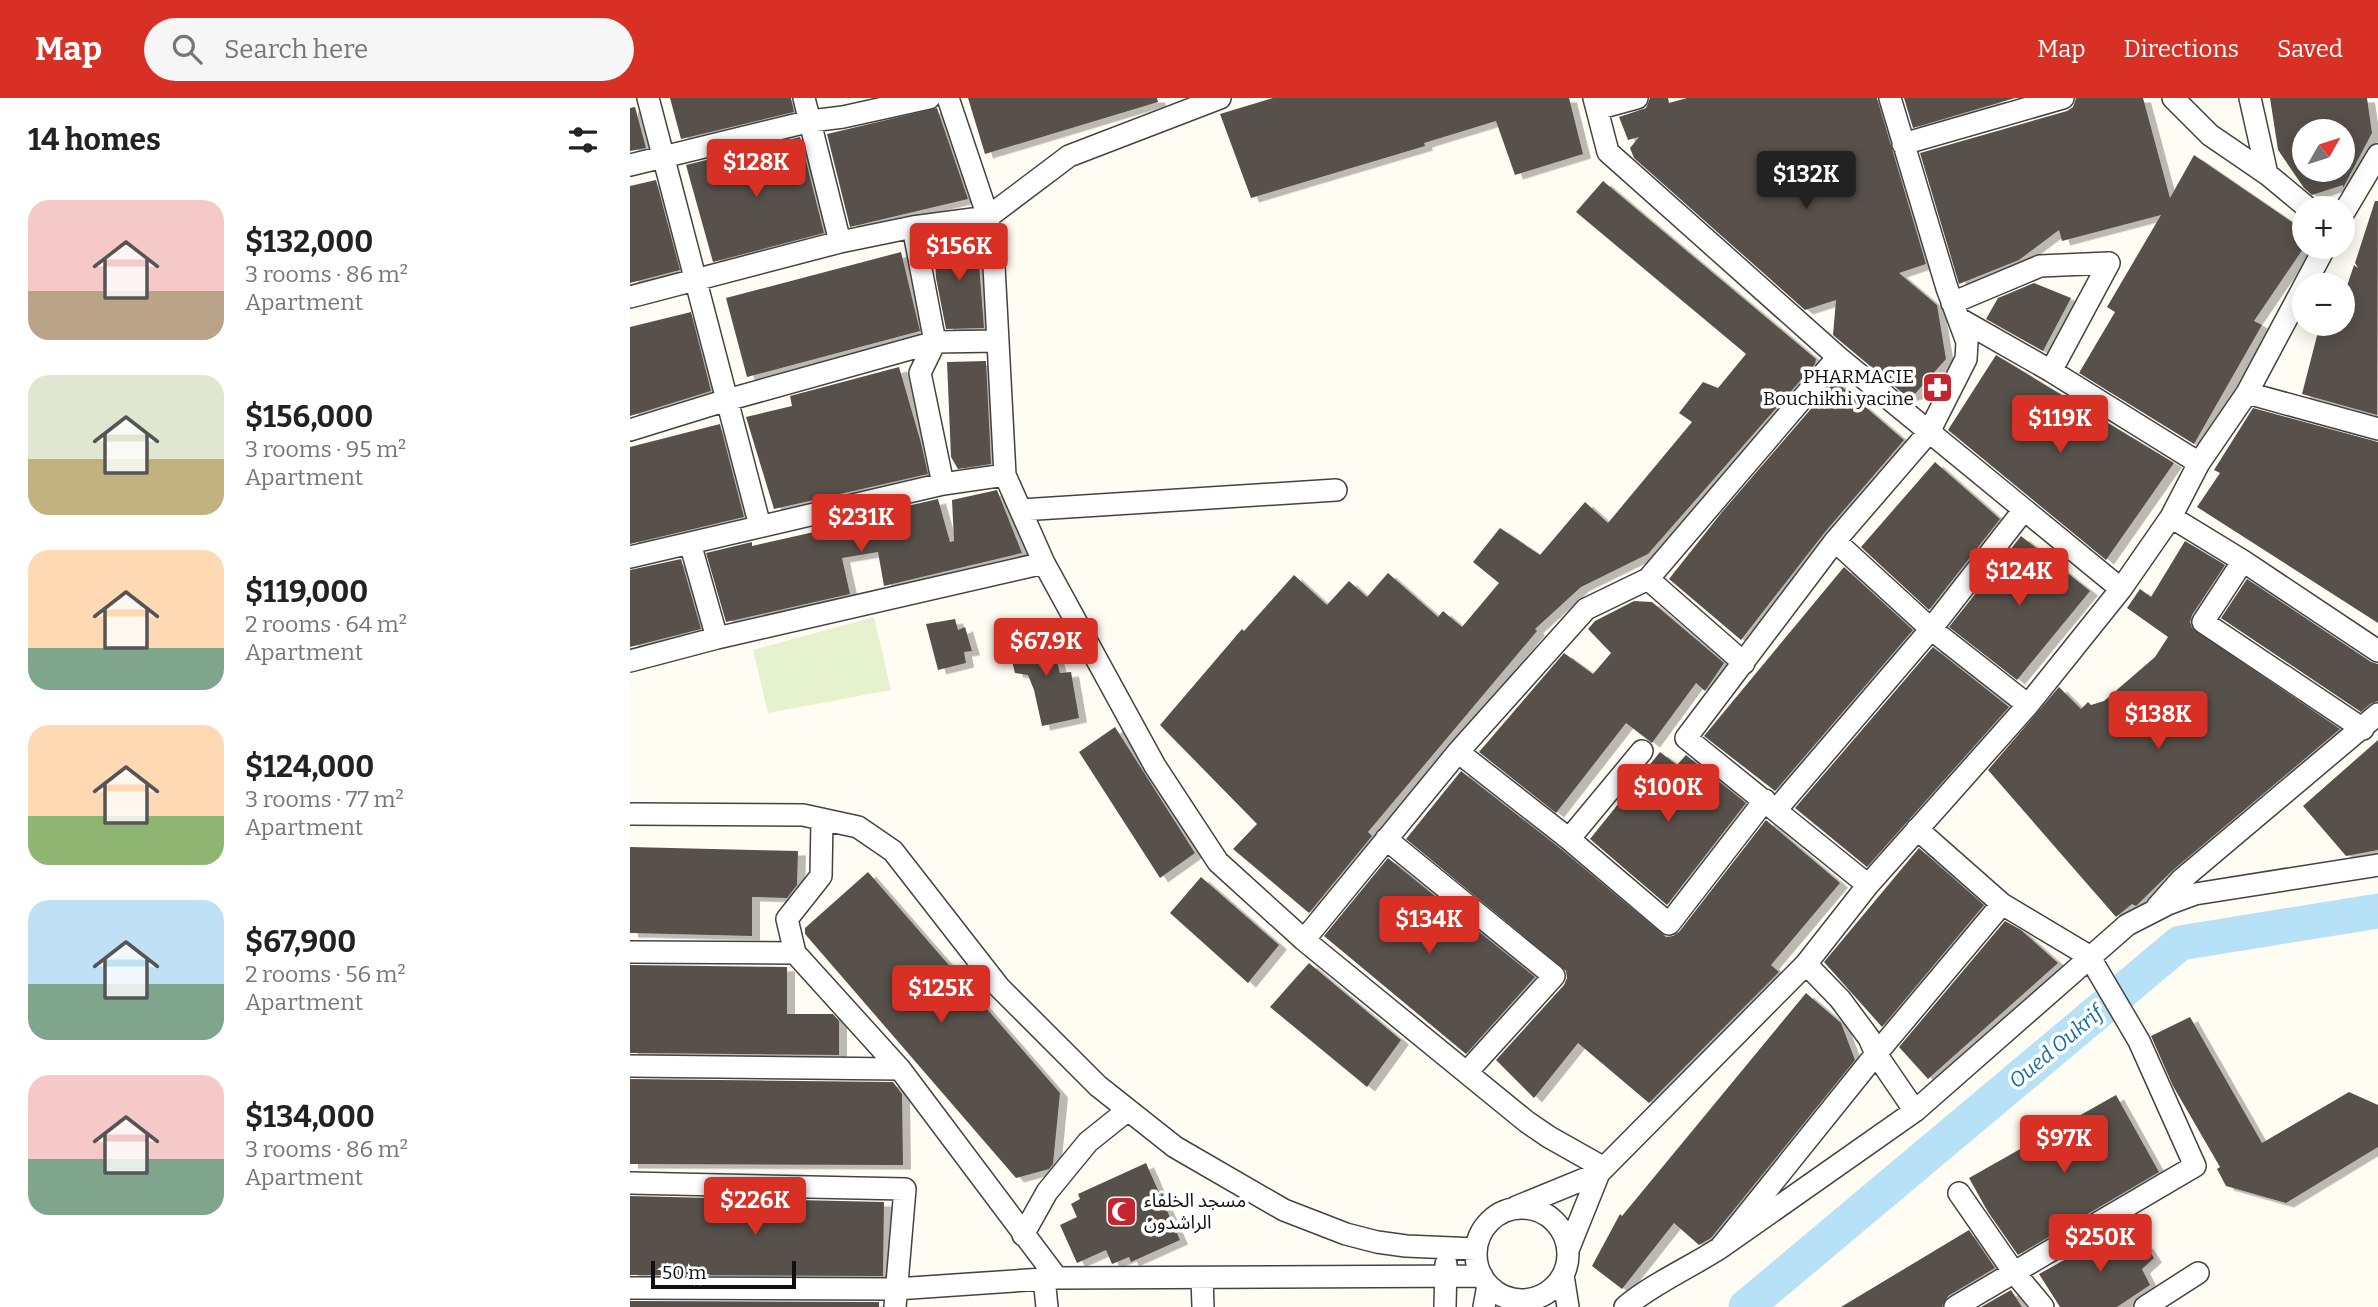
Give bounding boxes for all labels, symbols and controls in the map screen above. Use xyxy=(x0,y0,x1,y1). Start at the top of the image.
search box xyxy=(144,18,634,81)
text: Map xyxy=(35,29,102,69)
icon: search xyxy=(168,30,206,68)
text: Search here xyxy=(224,34,368,65)
text: Map xyxy=(2037,35,2086,63)
text: Directions xyxy=(2124,35,2239,63)
text: Saved xyxy=(2277,35,2343,63)
north arrow xyxy=(2292,119,2356,182)
map controls xyxy=(2292,119,2355,336)
icon: filters xyxy=(564,121,602,159)
text: 14 homes xyxy=(28,122,161,158)
pin: $128K xyxy=(707,140,805,199)
text: $128K xyxy=(723,148,789,176)
pin: $132K xyxy=(1757,152,1855,211)
text: $132K xyxy=(1773,160,1839,188)
button: + xyxy=(2292,196,2355,259)
pin: $156K xyxy=(910,223,1008,283)
text: $132,000 xyxy=(245,224,373,260)
icon: home xyxy=(84,228,168,312)
text: $156K xyxy=(926,232,992,260)
text: 3 rooms · 86 m² xyxy=(245,260,408,288)
button: − xyxy=(2292,273,2355,336)
text: Apartment xyxy=(245,288,363,316)
place label: PHARMACIE Bouchikhi yacine xyxy=(1763,365,1914,410)
pharmacy icon: PHARMACIE Bouchikhi yacine xyxy=(1920,370,1954,404)
pin: $119K xyxy=(2011,396,2109,455)
text: $156,000 xyxy=(245,399,373,435)
icon: home xyxy=(84,403,168,487)
text: $119K xyxy=(2028,404,2092,432)
text: 3 rooms · 95 m² xyxy=(245,435,406,463)
text: Apartment xyxy=(245,463,363,491)
pin: $231K xyxy=(812,494,910,554)
text: $231K xyxy=(828,503,894,531)
pin: $124K xyxy=(1970,548,2068,608)
text: $124K xyxy=(1985,557,2053,585)
text: $119,000 xyxy=(245,574,368,610)
icon: home xyxy=(84,578,168,662)
text: 2 rooms · 64 m² xyxy=(245,610,407,638)
pin: $67.9K xyxy=(989,618,1103,678)
text: $67.9K xyxy=(1010,627,1082,655)
text: Apartment xyxy=(245,638,363,666)
pin: $138K xyxy=(2109,692,2207,751)
text: $138K xyxy=(2125,700,2191,728)
text: $124,000 xyxy=(245,749,374,785)
icon: home xyxy=(84,753,168,837)
pin: $100K xyxy=(1619,764,1717,824)
text: $100K xyxy=(1633,773,1703,801)
text: 3 rooms · 77 m² xyxy=(245,785,404,813)
text: Apartment xyxy=(245,813,363,841)
pin: $134K xyxy=(1380,896,1478,956)
text: $134K xyxy=(1395,905,1463,933)
text: $67,900 xyxy=(245,924,356,960)
icon: home xyxy=(84,928,168,1012)
text: 2 rooms · 56 m² xyxy=(245,960,406,988)
pin: $125K xyxy=(892,965,990,1025)
text: $125K xyxy=(908,974,974,1002)
text: Apartment xyxy=(245,988,363,1016)
water label: Oued Oukrif xyxy=(2004,998,2111,1094)
text: $134,000 xyxy=(245,1099,375,1135)
icon: home xyxy=(84,1103,168,1187)
pin: $97K xyxy=(2023,1116,2105,1175)
text: $97K xyxy=(2036,1124,2092,1152)
text: 3 rooms · 86 m² xyxy=(245,1135,408,1163)
text: Apartment xyxy=(245,1163,363,1191)
pin: $226K xyxy=(706,1178,804,1237)
text: $226K xyxy=(720,1186,790,1214)
place label: مسجد الخلفاء الراشدون xyxy=(1144,1189,1246,1234)
mosque icon: مسجد الخلفاء الراشدون xyxy=(1104,1194,1138,1228)
pin: $250K xyxy=(2051,1214,2149,1274)
text: $250K xyxy=(2065,1223,2135,1251)
scale bar xyxy=(651,1258,796,1290)
text: 50 m xyxy=(662,1261,706,1284)

